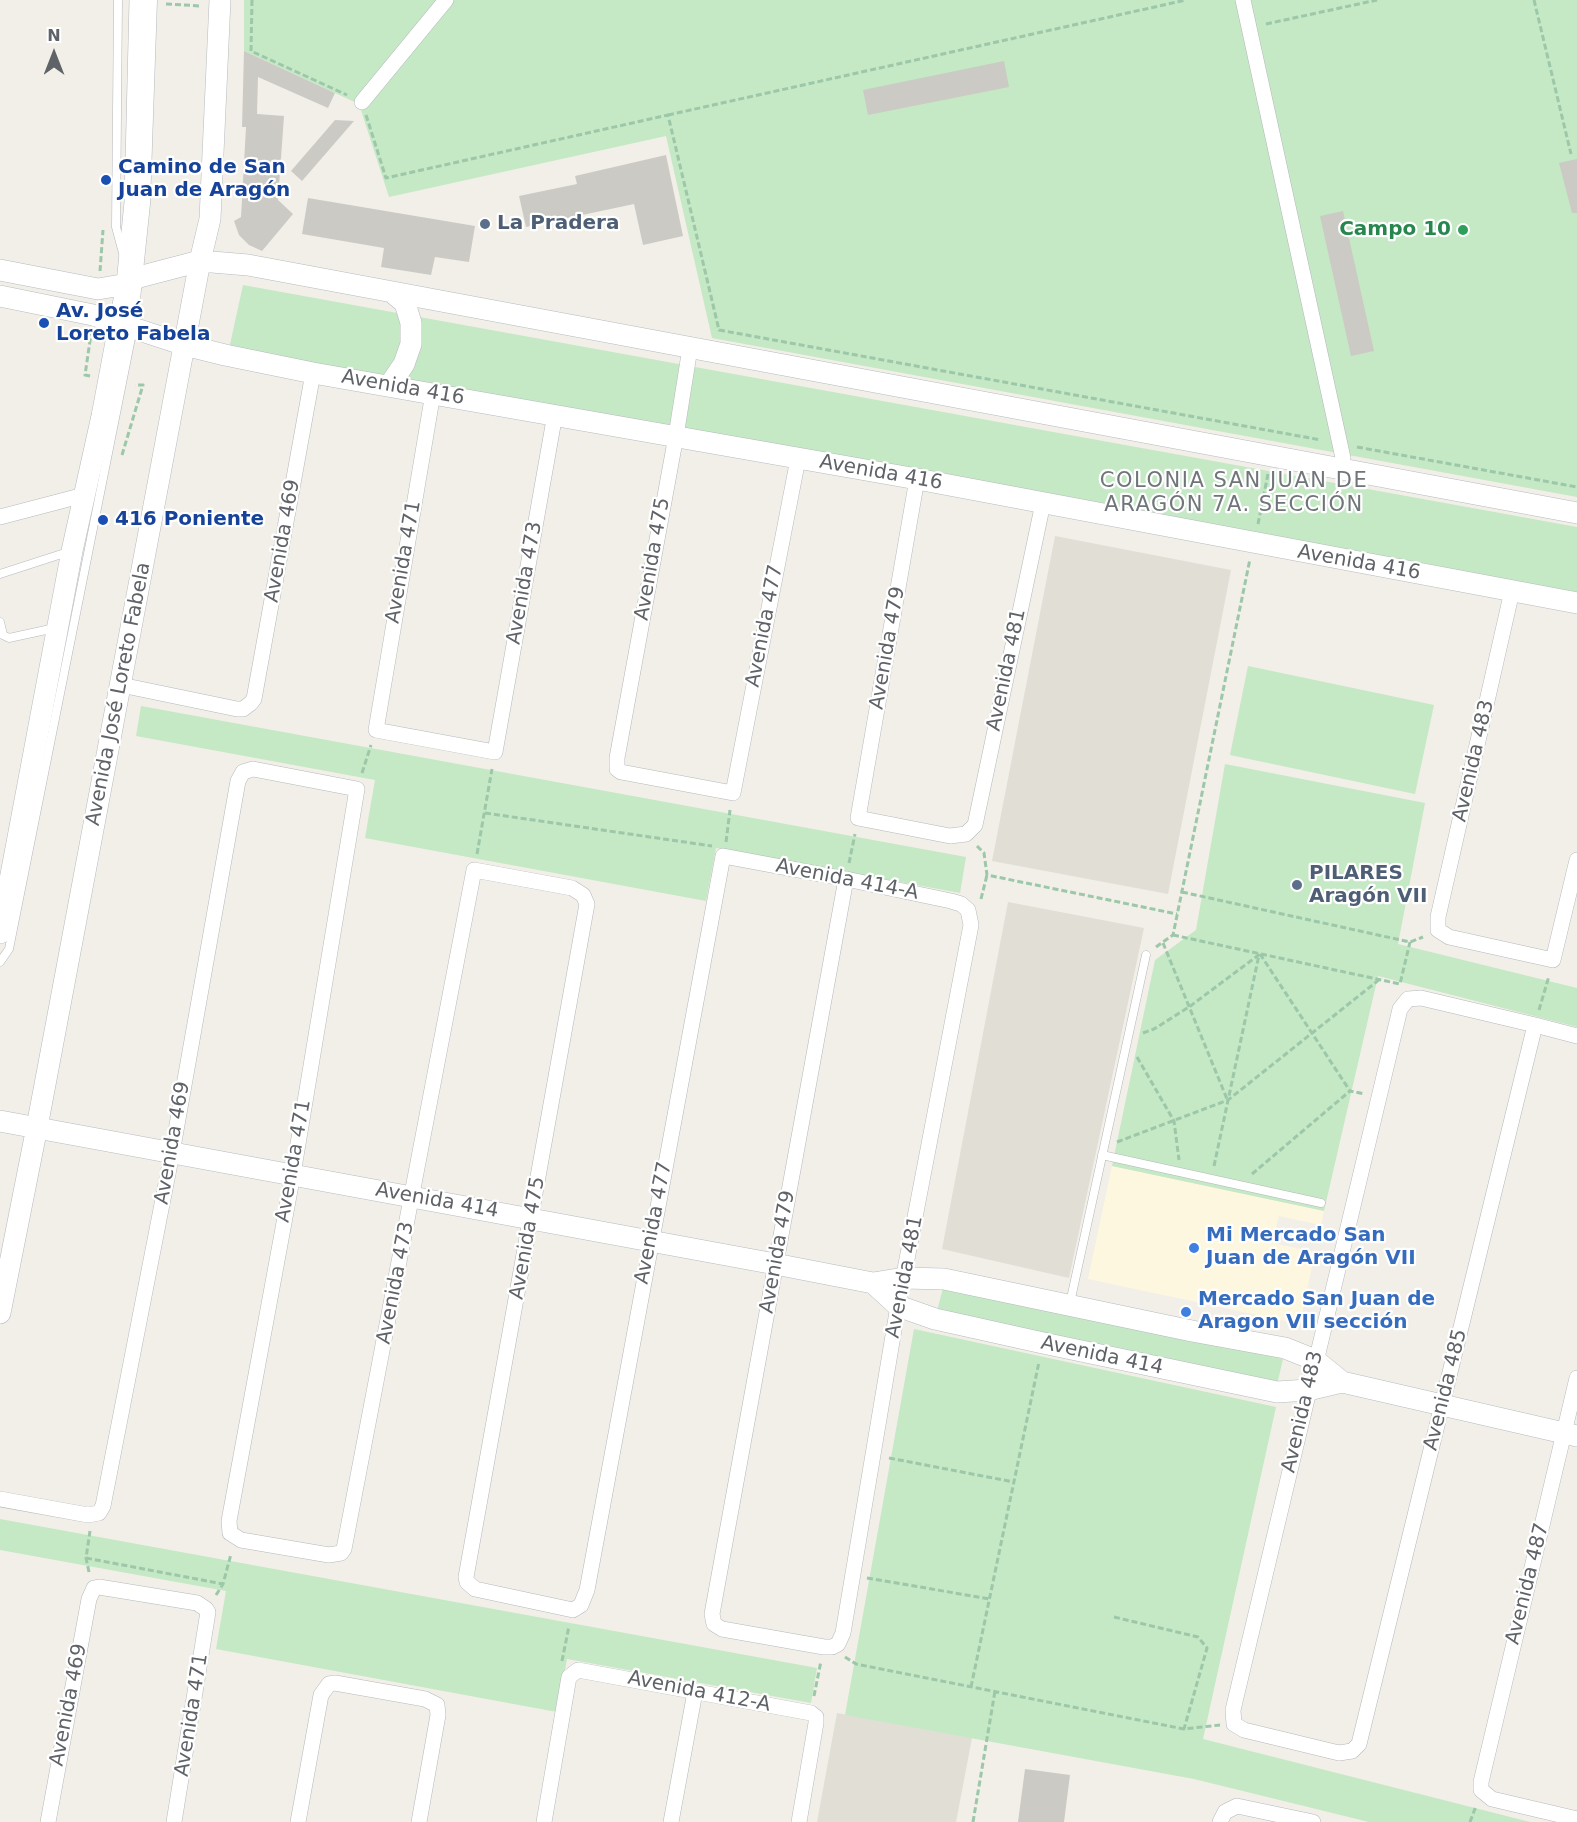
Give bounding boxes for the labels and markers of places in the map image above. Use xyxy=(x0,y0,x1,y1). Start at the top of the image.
place label: Camino de San Juan de Aragón xyxy=(118,156,290,203)
marker: Camino de San Juan de Aragón xyxy=(99,173,113,187)
place label: La Pradera xyxy=(497,212,619,236)
marker: La Pradera xyxy=(478,217,492,231)
place label: Campo 10 xyxy=(1339,218,1451,242)
marker: Campo 10 xyxy=(1456,223,1470,237)
place label: Av. José Loreto Fabela xyxy=(56,300,210,347)
marker: Av. José Loreto Fabela xyxy=(37,316,51,330)
place label: 416 Poniente xyxy=(115,508,264,532)
marker: 416 Poniente xyxy=(96,513,110,527)
place label: PILARES Aragón VII xyxy=(1309,862,1427,909)
marker: PILARES Aragón VII xyxy=(1290,878,1304,892)
place label: Mi Mercado San Juan de Aragón VII xyxy=(1206,1224,1416,1271)
marker: Mi Mercado San Juan de Aragón VII xyxy=(1187,1241,1201,1255)
place label: Mercado San Juan de Aragon VII sección xyxy=(1198,1288,1435,1335)
marker: Mercado San Juan de Aragon VII sección xyxy=(1179,1305,1193,1319)

